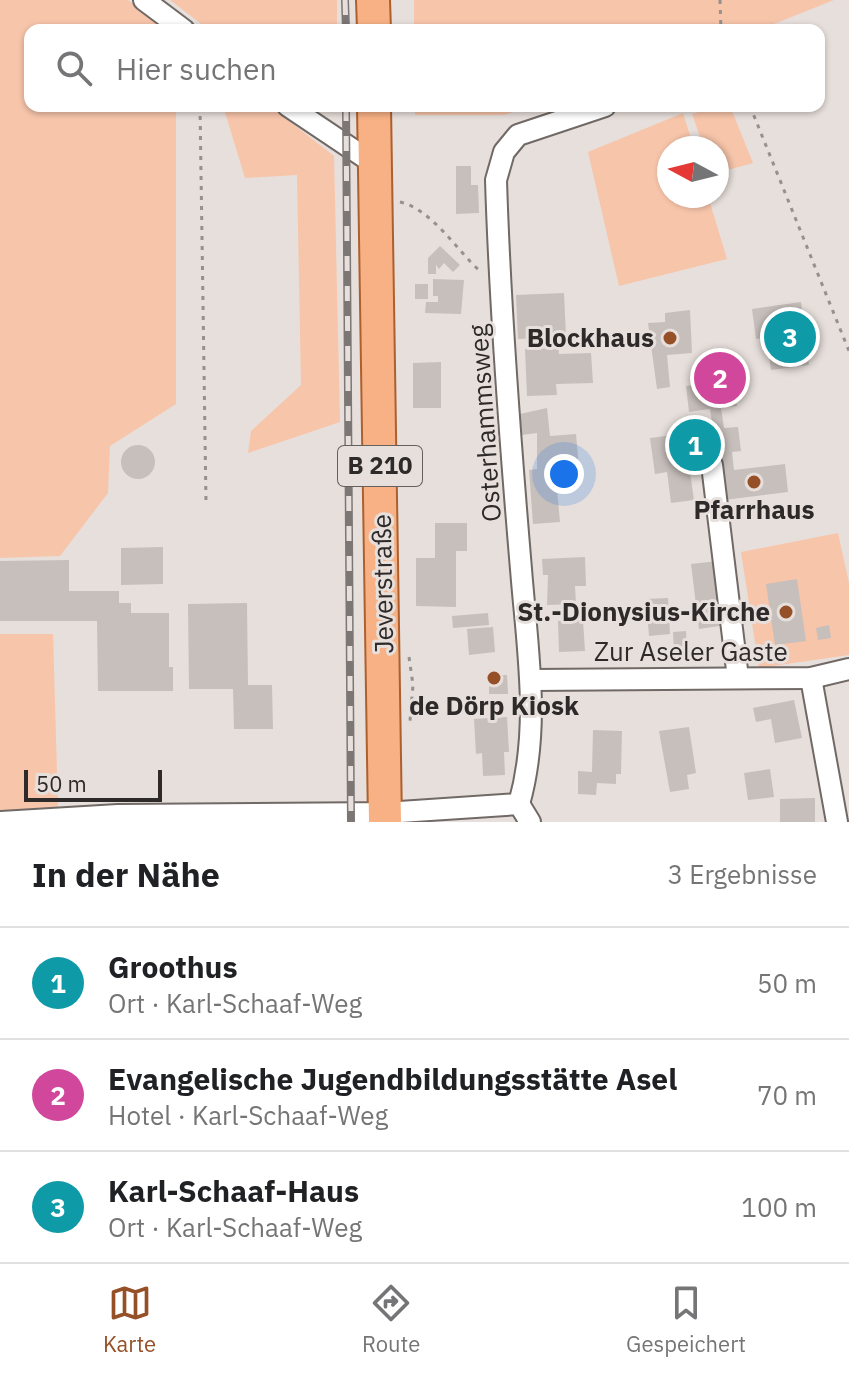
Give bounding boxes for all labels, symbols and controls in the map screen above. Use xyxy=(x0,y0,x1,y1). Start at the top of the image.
search box xyxy=(24,24,825,112)
icon: search xyxy=(52,46,96,90)
text: Hier suchen xyxy=(116,49,277,88)
north arrow xyxy=(657,136,729,208)
pin: 3 xyxy=(764,307,816,367)
place label: Blockhaus xyxy=(527,320,654,354)
street label: Osterhammsweg xyxy=(460,323,508,523)
marker: Blockhaus xyxy=(661,329,679,347)
pin: 2 xyxy=(694,348,746,408)
pin: 1 xyxy=(669,415,721,475)
road number: B 210 xyxy=(338,446,422,486)
your location xyxy=(544,454,584,494)
marker: Pfarrhaus xyxy=(745,473,763,491)
place label: Pfarrhaus xyxy=(693,492,815,526)
street label: Jeverstraße xyxy=(364,514,400,654)
place label: St.-Dionysius-Kirche xyxy=(517,594,770,628)
marker: St.-Dionysius-Kirche xyxy=(777,603,795,621)
street label: Zur Aseler Gaste xyxy=(594,634,788,668)
marker: de Dörp Kiosk xyxy=(485,669,503,687)
place label: de Dörp Kiosk xyxy=(409,688,579,722)
scale bar xyxy=(24,766,162,802)
text: 50 m xyxy=(36,769,87,798)
text: In der Nähe xyxy=(32,852,220,896)
text: 3 Ergebnisse xyxy=(668,857,817,891)
text: Groothus xyxy=(108,947,238,986)
text: 1 xyxy=(50,966,66,1000)
text: 50 m xyxy=(757,966,817,1000)
text: Ort · Karl-Schaaf-Weg xyxy=(108,986,362,1020)
text: Evangelische Jugendbildungsstätte Asel xyxy=(108,1059,677,1098)
text: 2 xyxy=(50,1078,66,1112)
text: 70 m xyxy=(757,1078,817,1112)
text: Hotel · Karl-Schaaf-Weg xyxy=(108,1098,388,1132)
text: Karl-Schaaf-Haus xyxy=(108,1171,359,1210)
text: 3 xyxy=(50,1190,66,1224)
text: 100 m xyxy=(741,1190,817,1224)
text: Ort · Karl-Schaaf-Weg xyxy=(108,1210,362,1244)
tab: Karte xyxy=(103,1281,156,1358)
tab: Route xyxy=(362,1281,420,1358)
tab: Gespeichert xyxy=(626,1281,746,1358)

